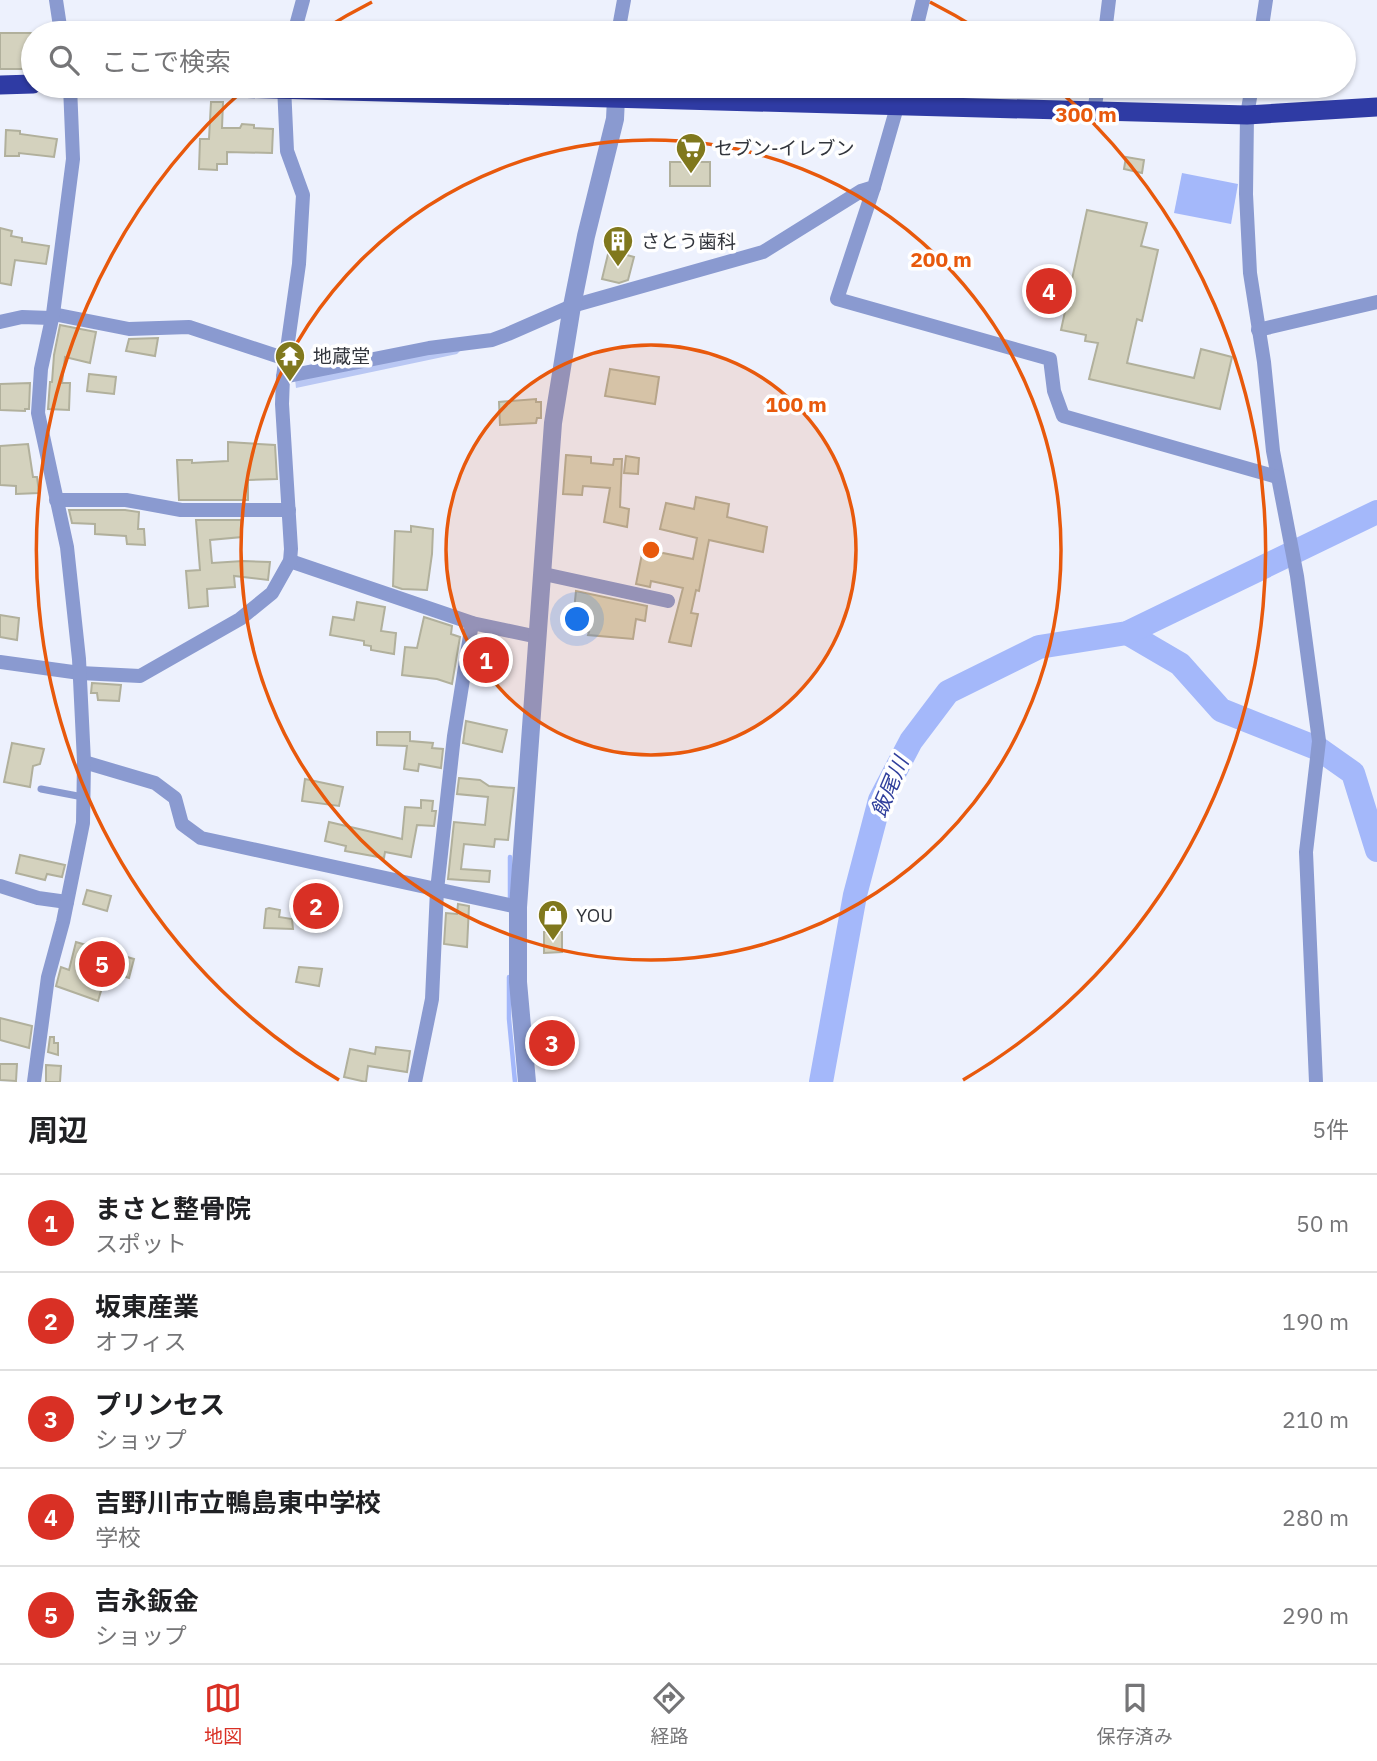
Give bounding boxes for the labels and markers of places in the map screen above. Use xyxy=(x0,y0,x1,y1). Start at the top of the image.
supermarket icon: セブン-イレブン xyxy=(674,131,708,175)
place label: セブン-イレブン xyxy=(714,136,855,160)
building icon: さとう歯科 xyxy=(601,224,635,268)
place label: さとう歯科 xyxy=(641,229,736,253)
pin: 4 xyxy=(1026,265,1072,317)
temple icon: 地蔵堂 xyxy=(273,339,307,383)
place label: 地蔵堂 xyxy=(313,344,370,368)
centre of rings xyxy=(639,538,663,562)
pin: 1 xyxy=(463,634,509,686)
pin: 2 xyxy=(293,880,339,932)
shop icon: YOU xyxy=(536,898,570,942)
place label: YOU xyxy=(576,903,613,927)
pin: 5 xyxy=(79,938,125,990)
pin: 3 xyxy=(529,1017,575,1069)

